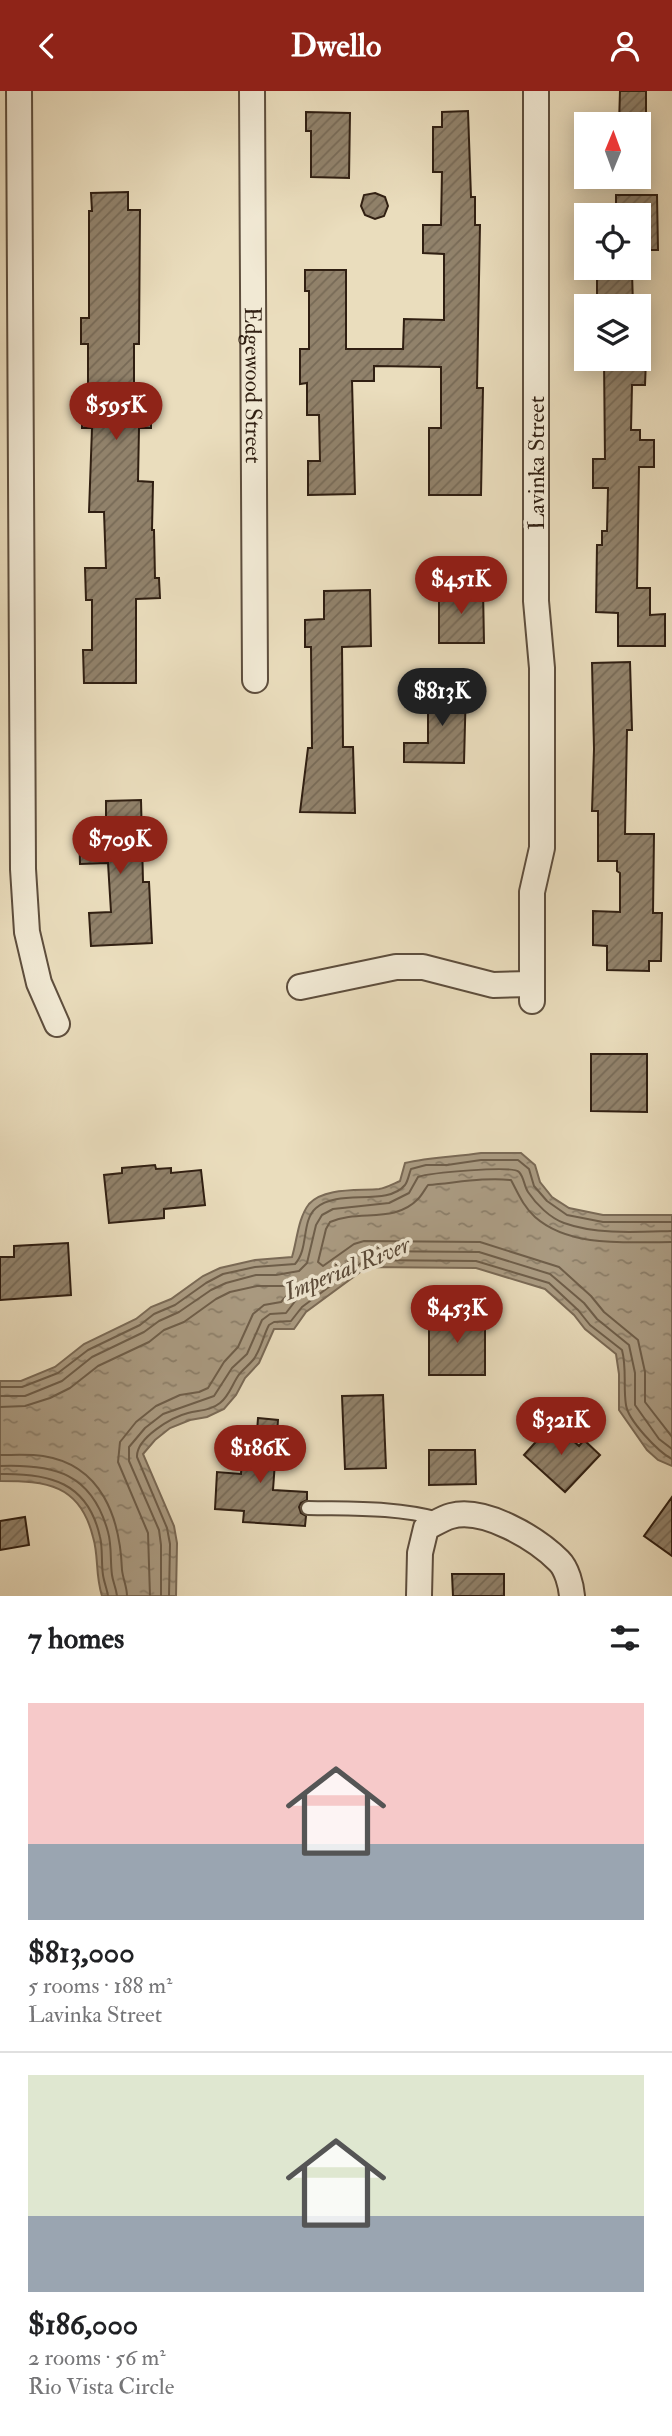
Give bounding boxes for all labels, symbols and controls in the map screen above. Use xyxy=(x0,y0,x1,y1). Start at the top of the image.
text: Dwello xyxy=(291,26,381,66)
icon: back xyxy=(28,27,66,65)
icon: person xyxy=(606,27,644,65)
north arrow xyxy=(574,112,651,189)
map controls xyxy=(574,112,651,371)
button: locate xyxy=(574,203,651,280)
button: layers xyxy=(574,294,651,371)
street label: Edgewood Street xyxy=(238,307,268,463)
pin: $595K xyxy=(67,383,165,442)
text: $595K xyxy=(85,390,147,419)
street label: Lavinka Street xyxy=(522,396,551,530)
pin: $451K xyxy=(412,557,510,616)
text: $451K xyxy=(431,564,491,593)
pin: $813K xyxy=(393,669,491,728)
text: $813K xyxy=(414,676,470,705)
pin: $709K xyxy=(71,817,169,876)
text: $709K xyxy=(88,824,152,853)
water label: Imperial River xyxy=(278,1229,416,1309)
pin: $453K xyxy=(408,1285,506,1345)
text: $453K xyxy=(427,1293,487,1322)
pin: $321K xyxy=(512,1397,610,1457)
text: $321K xyxy=(532,1405,590,1434)
pin: $186K xyxy=(211,1425,309,1485)
text: $186K xyxy=(230,1433,290,1462)
icon: filters xyxy=(606,1619,644,1657)
text: 7 homes xyxy=(28,1620,124,1657)
icon: home xyxy=(273,1748,399,1874)
text: $813,000 xyxy=(28,1934,135,1971)
text: 5 rooms · 188 m² xyxy=(28,1971,172,2000)
text: Lavinka Street xyxy=(28,2000,162,2029)
icon: home xyxy=(273,2120,399,2246)
text: $186,000 xyxy=(28,2306,138,2343)
text: 2 rooms · 56 m² xyxy=(28,2343,166,2372)
text: Rio Vista Circle xyxy=(28,2372,174,2401)

